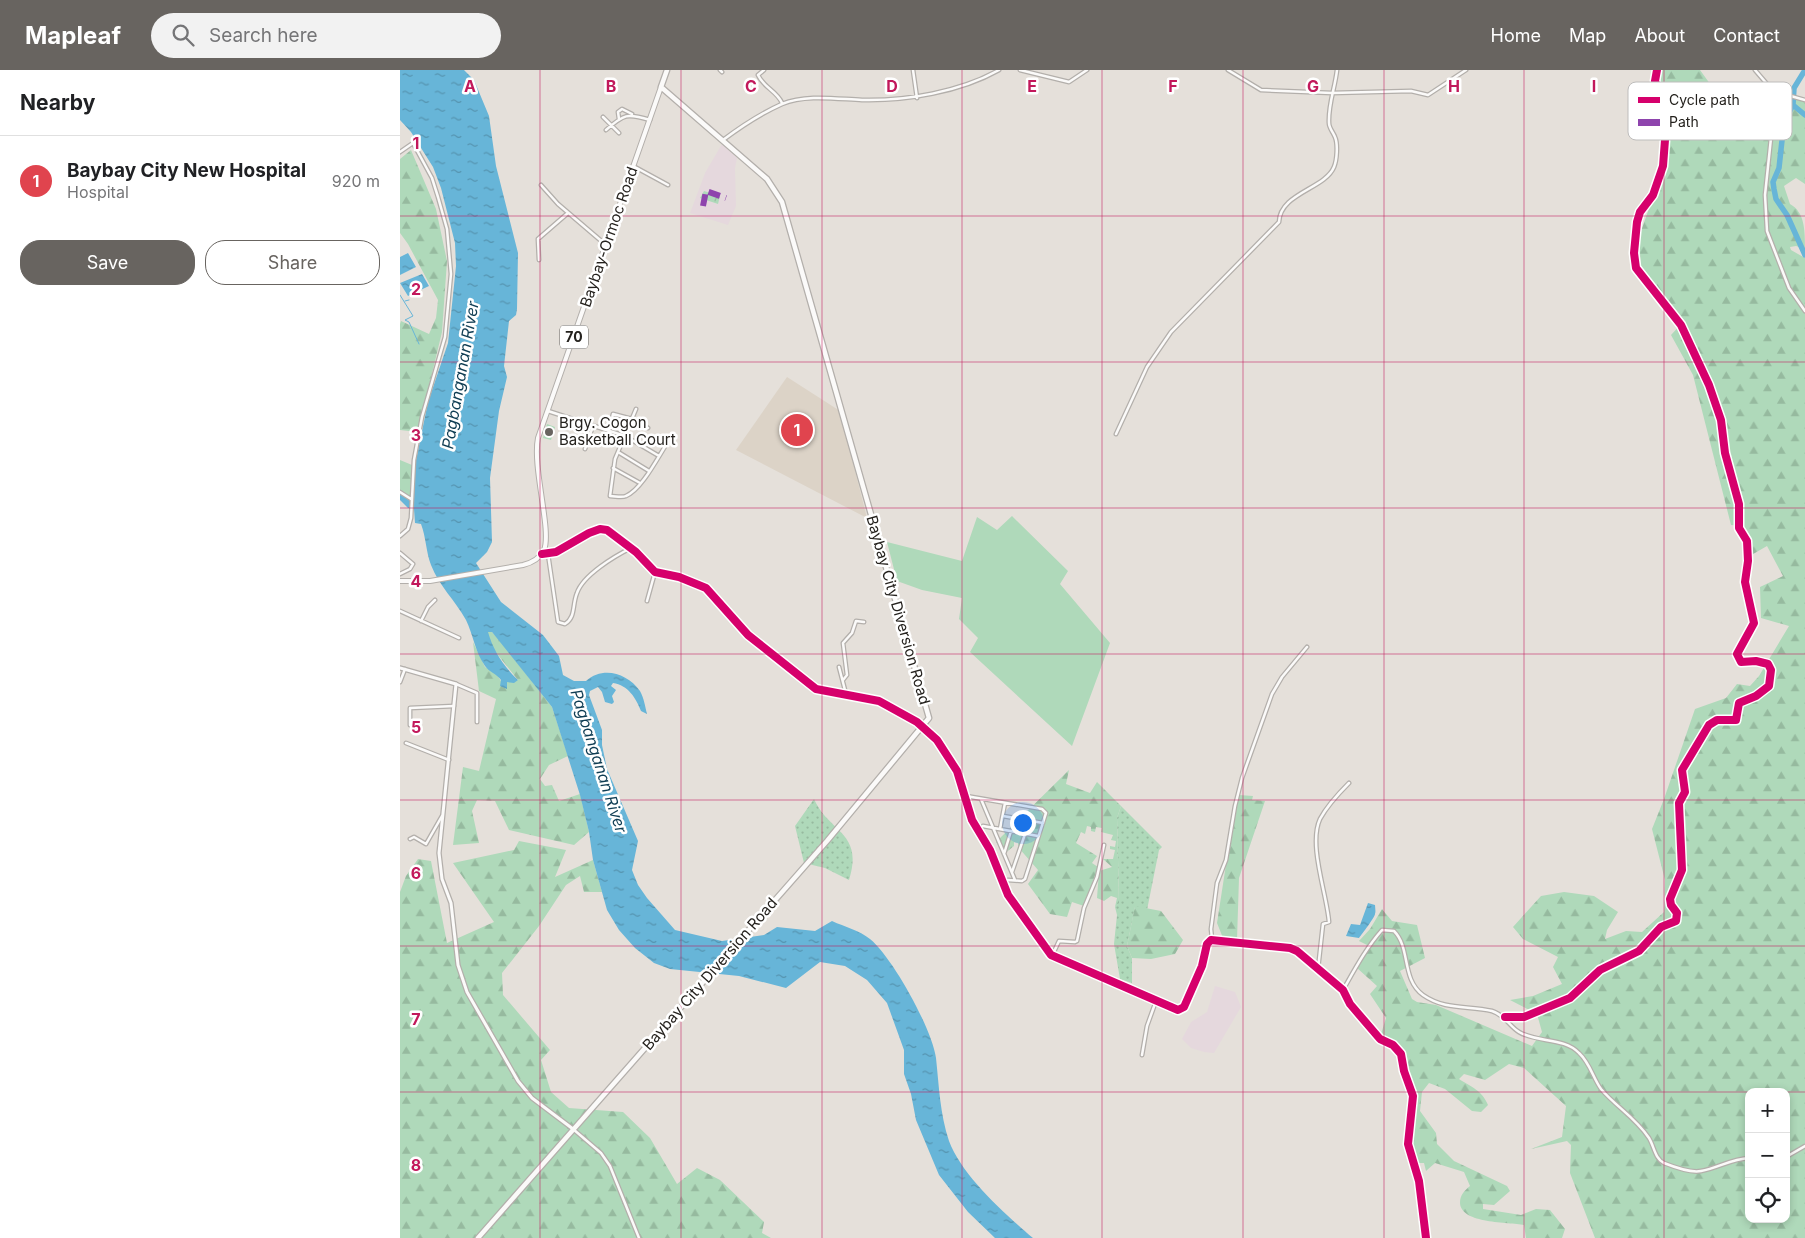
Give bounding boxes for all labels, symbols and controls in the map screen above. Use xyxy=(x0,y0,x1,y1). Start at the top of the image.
search box xyxy=(151,13,501,58)
text: Mapleaf xyxy=(25,21,121,50)
icon: search xyxy=(169,21,197,49)
text: Search here xyxy=(209,24,318,47)
text: Home xyxy=(1491,25,1541,46)
text: Map xyxy=(1569,25,1606,46)
text: About xyxy=(1634,25,1685,46)
text: Contact xyxy=(1713,25,1780,46)
text: A xyxy=(464,76,476,96)
text: B xyxy=(606,76,616,96)
text: C xyxy=(745,76,757,96)
text: D xyxy=(886,76,898,96)
text: E xyxy=(1027,76,1037,96)
text: F xyxy=(1168,76,1178,96)
text: G xyxy=(1307,76,1319,96)
text: H xyxy=(1448,76,1460,96)
text: I xyxy=(1592,76,1596,96)
legend xyxy=(1628,82,1792,140)
text: Nearby xyxy=(20,90,95,115)
text: Cycle path xyxy=(1669,91,1740,108)
text: Path xyxy=(1669,113,1699,130)
text: 1 xyxy=(413,133,419,153)
text: Baybay City New Hospital xyxy=(67,159,306,182)
street label: Baybay-Ormoc Road xyxy=(576,164,641,310)
text: 1 xyxy=(33,171,39,191)
text: 920 m xyxy=(332,171,380,191)
text: Hospital xyxy=(67,182,129,202)
button: Save xyxy=(20,240,195,285)
button: Share xyxy=(205,240,380,285)
text: 2 xyxy=(411,279,421,299)
water label: Pagbanganan River xyxy=(437,299,483,451)
road number: 70 xyxy=(560,326,588,348)
pin: 1 xyxy=(781,411,813,449)
place label: Brgy. Cogon Basketball Court xyxy=(559,413,676,449)
text: 3 xyxy=(411,425,421,445)
marker: Brgy. Cogon Basketball Court xyxy=(543,426,555,438)
street label: Baybay City Diversion Road xyxy=(862,513,935,707)
text: 4 xyxy=(411,571,422,591)
water label: Pagbanganan River xyxy=(566,687,632,836)
text: 5 xyxy=(411,717,421,737)
your location xyxy=(1010,810,1036,836)
text: 6 xyxy=(411,863,421,883)
street label: Baybay City Diversion Road xyxy=(638,894,781,1054)
text: 7 xyxy=(411,1009,421,1029)
map controls xyxy=(1745,1088,1790,1223)
button: + xyxy=(1745,1088,1790,1133)
button: − xyxy=(1745,1133,1790,1178)
text: 8 xyxy=(411,1155,421,1175)
button: locate xyxy=(1745,1178,1790,1223)

